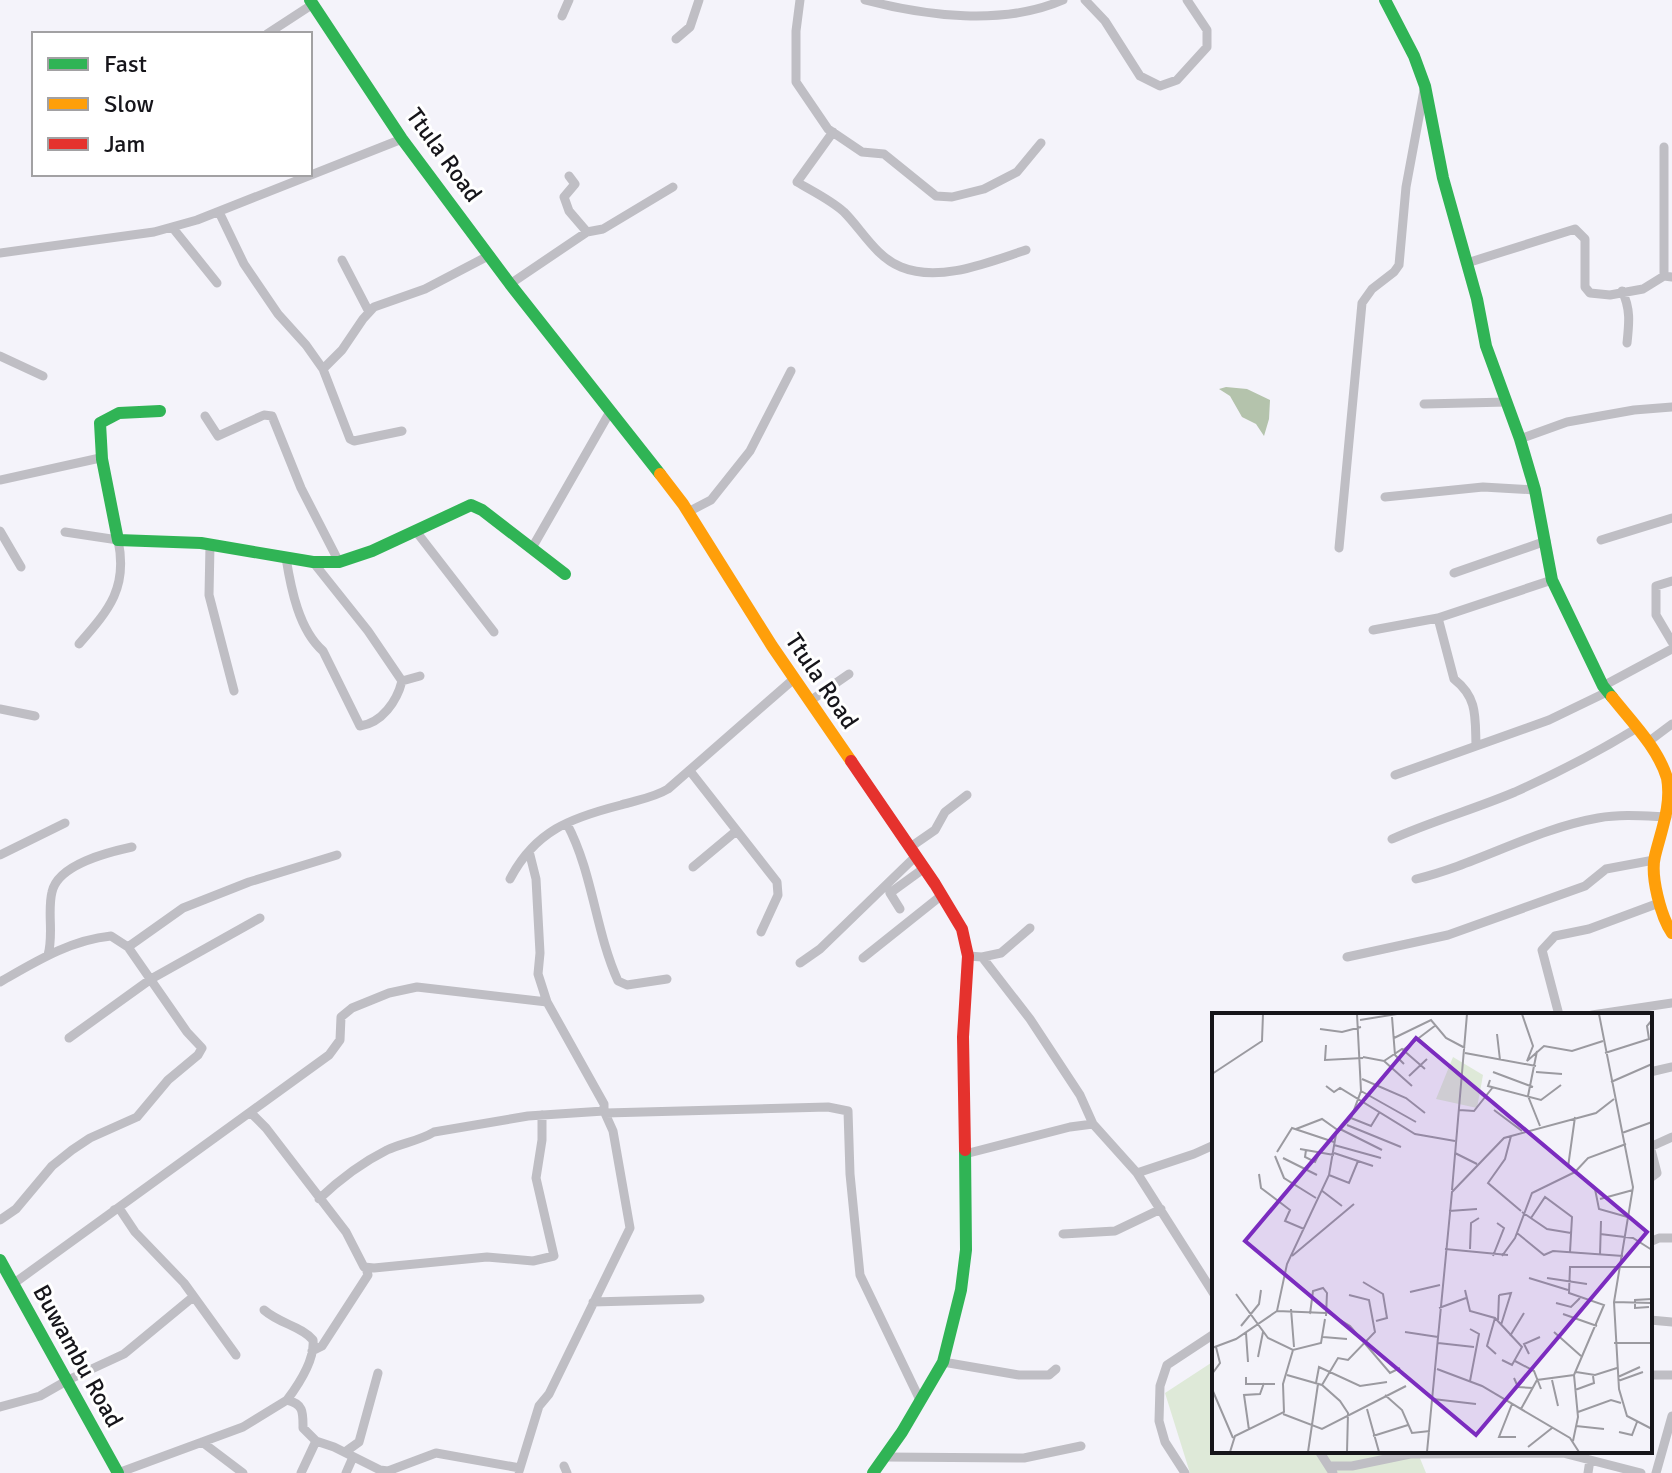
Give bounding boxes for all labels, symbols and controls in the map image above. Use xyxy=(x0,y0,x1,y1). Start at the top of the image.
legend xyxy=(32,32,312,176)
text: Fast xyxy=(104,49,147,79)
text: Slow xyxy=(104,89,154,119)
street label: Ttula Road xyxy=(400,102,488,208)
text: Jam xyxy=(104,129,145,159)
street label: Ttula Road xyxy=(779,627,865,735)
inset map xyxy=(1212,1013,1652,1453)
street label: Buwambu Road xyxy=(26,1279,130,1433)

